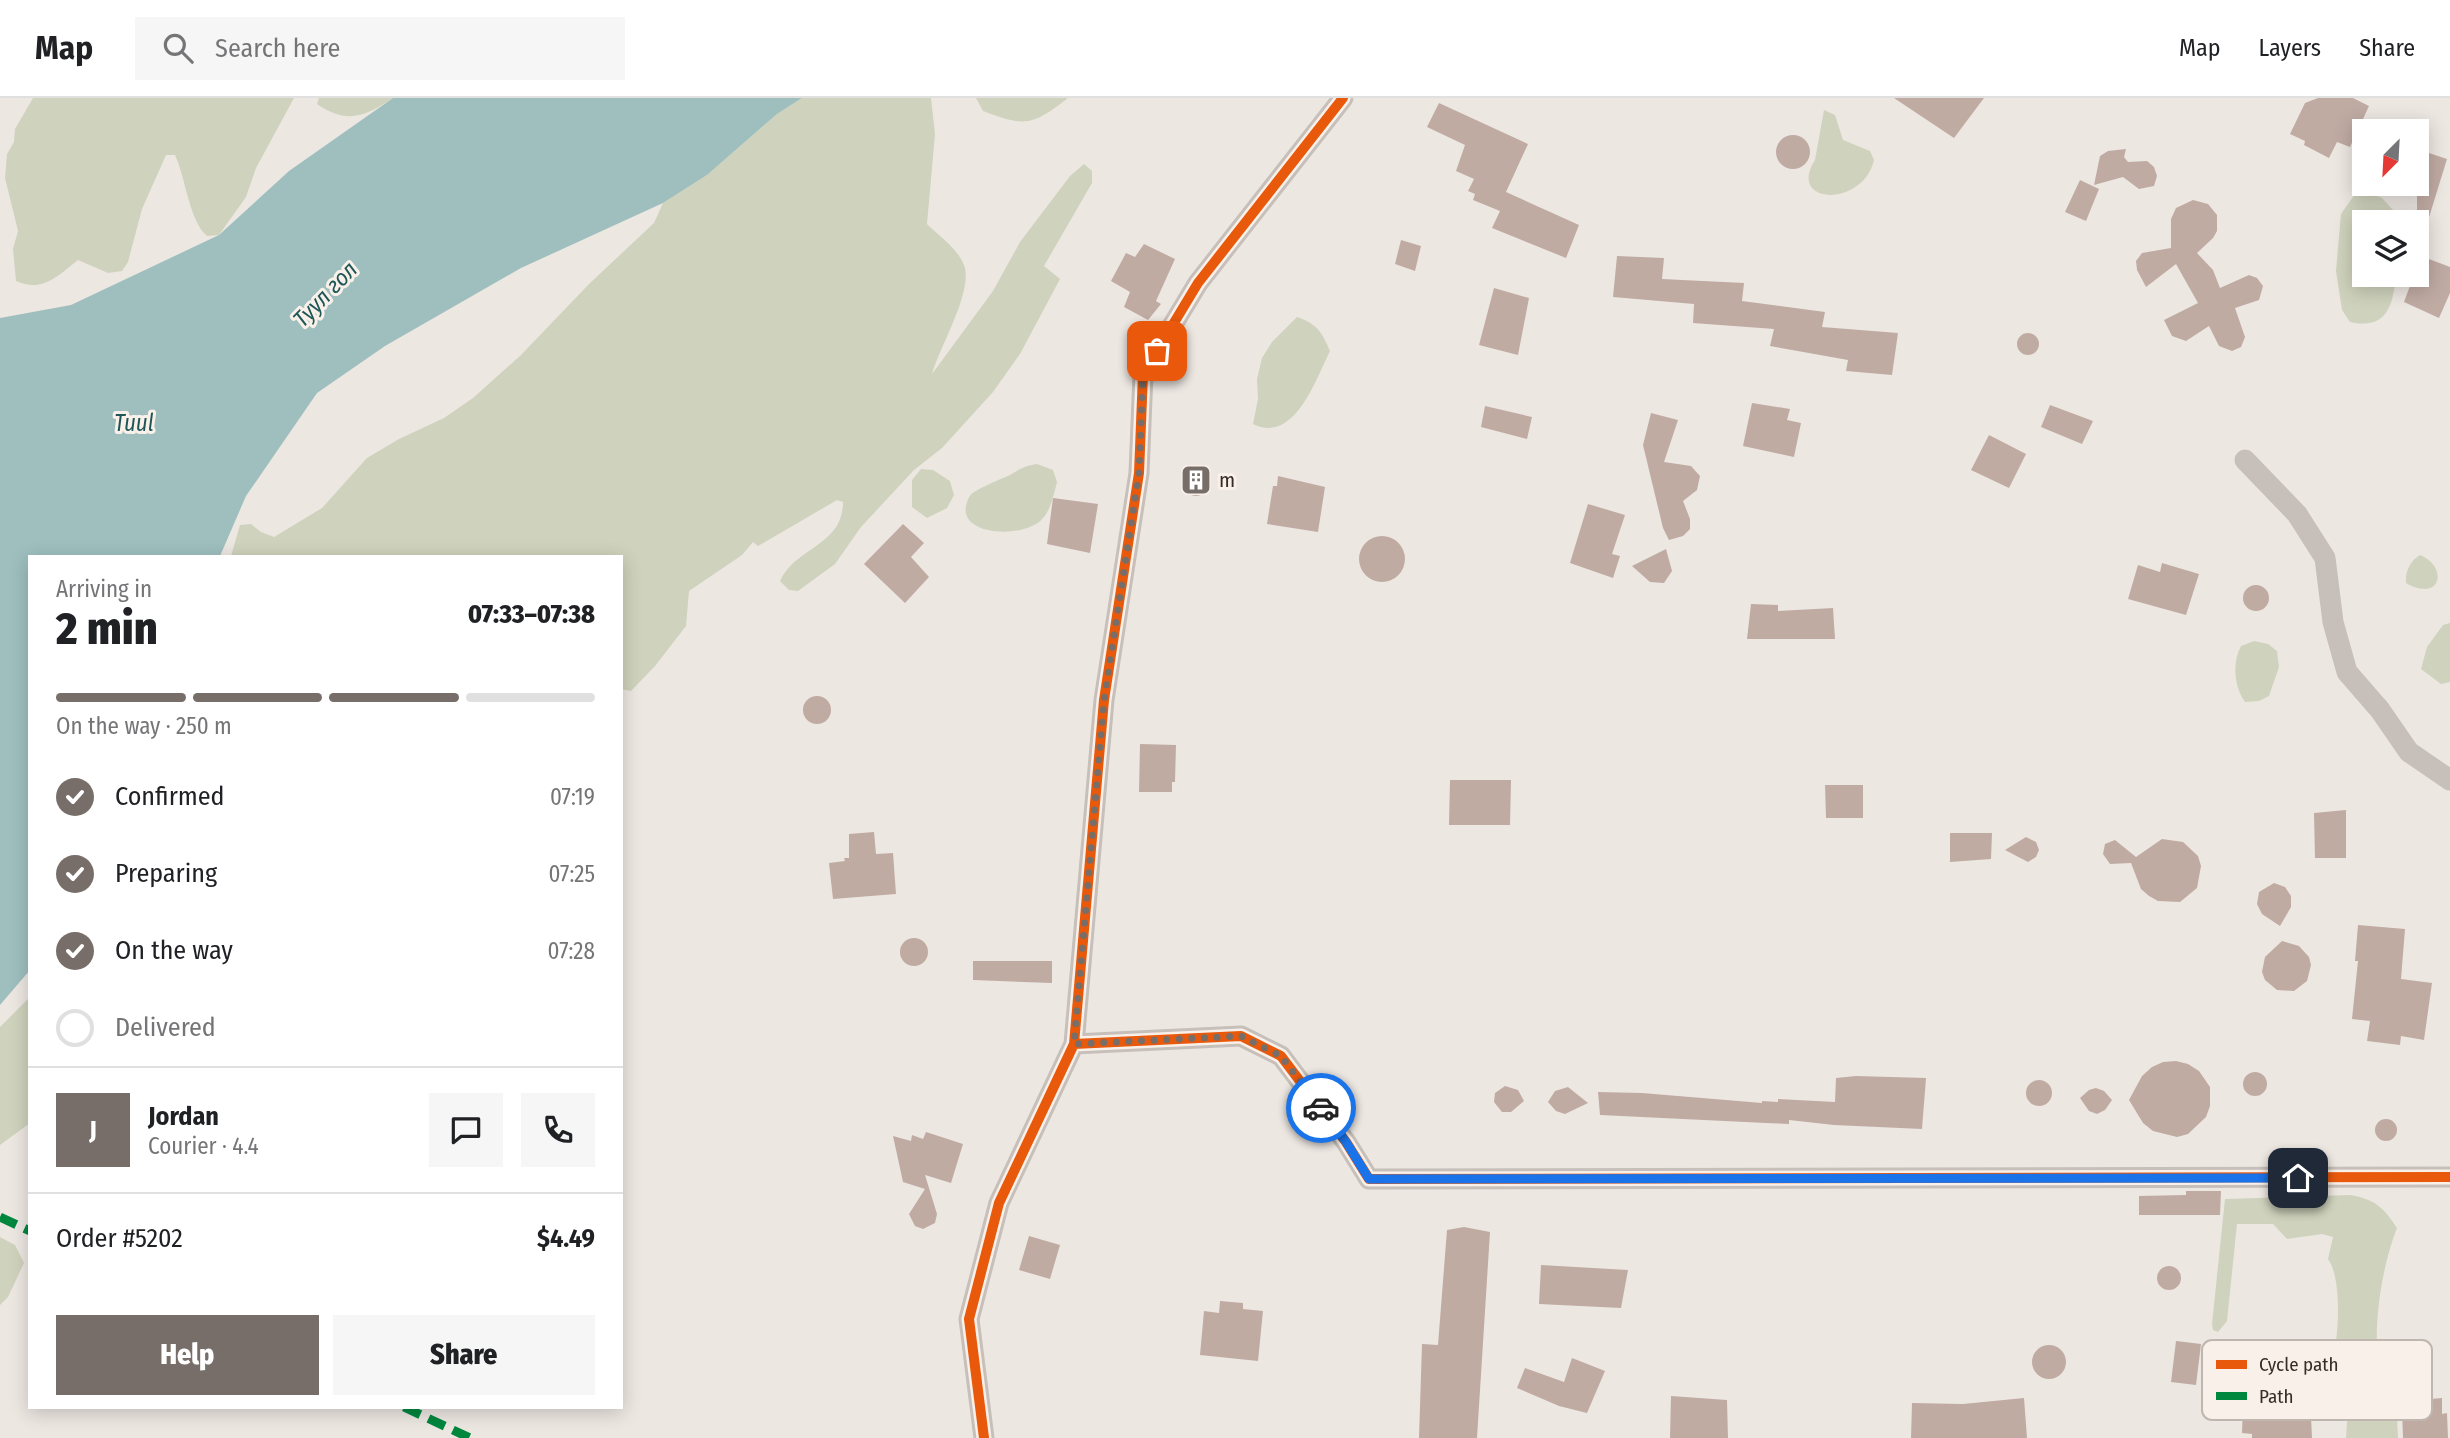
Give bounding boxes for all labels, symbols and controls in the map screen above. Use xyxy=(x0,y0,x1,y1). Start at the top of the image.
search box xyxy=(135,17,625,80)
text: Map xyxy=(35,28,93,68)
icon: search xyxy=(159,29,197,67)
text: Search here xyxy=(215,33,340,64)
text: Map xyxy=(2179,34,2221,62)
text: Layers xyxy=(2259,34,2321,62)
text: Share xyxy=(2359,34,2415,62)
north arrow xyxy=(2352,119,2429,196)
map controls xyxy=(2352,119,2429,287)
button: layers xyxy=(2352,210,2429,287)
water label: Туул гол xyxy=(287,255,363,333)
pin xyxy=(1127,321,1187,381)
icon: bag xyxy=(1138,332,1176,370)
water label: Tuul xyxy=(114,409,154,437)
building icon: m xyxy=(1179,463,1213,497)
place label: m xyxy=(1219,467,1235,493)
text: Arriving in xyxy=(56,575,152,603)
text: 07:33–07:38 xyxy=(468,599,595,630)
text: 2 min xyxy=(56,601,158,656)
text: On the way · 250 m xyxy=(56,712,232,740)
icon: check xyxy=(56,778,94,816)
text: Confirmed xyxy=(115,781,225,812)
text: 07:19 xyxy=(550,783,595,811)
icon: check xyxy=(56,855,94,893)
text: Preparing xyxy=(115,858,217,889)
text: 07:25 xyxy=(549,860,595,888)
icon: check xyxy=(56,932,94,970)
text: On the way xyxy=(115,935,233,966)
text: 07:28 xyxy=(548,937,595,965)
text: Delivered xyxy=(115,1012,216,1043)
courier xyxy=(1286,1073,1356,1143)
icon: car xyxy=(1302,1089,1340,1127)
button: chat xyxy=(429,1093,503,1167)
button: phone xyxy=(521,1093,595,1167)
text: Jordan xyxy=(148,1101,219,1132)
text: J xyxy=(89,1115,97,1146)
text: Courier · 4.4 xyxy=(148,1132,259,1160)
pin xyxy=(2268,1148,2328,1208)
icon: home xyxy=(2279,1159,2317,1197)
text: Order #5202 xyxy=(56,1223,183,1254)
text: $4.49 xyxy=(537,1223,595,1254)
button: Help xyxy=(56,1315,319,1395)
button: Share xyxy=(333,1315,595,1395)
legend xyxy=(2202,1340,2432,1420)
text: Cycle path xyxy=(2259,1353,2338,1376)
text: Path xyxy=(2259,1385,2294,1408)

